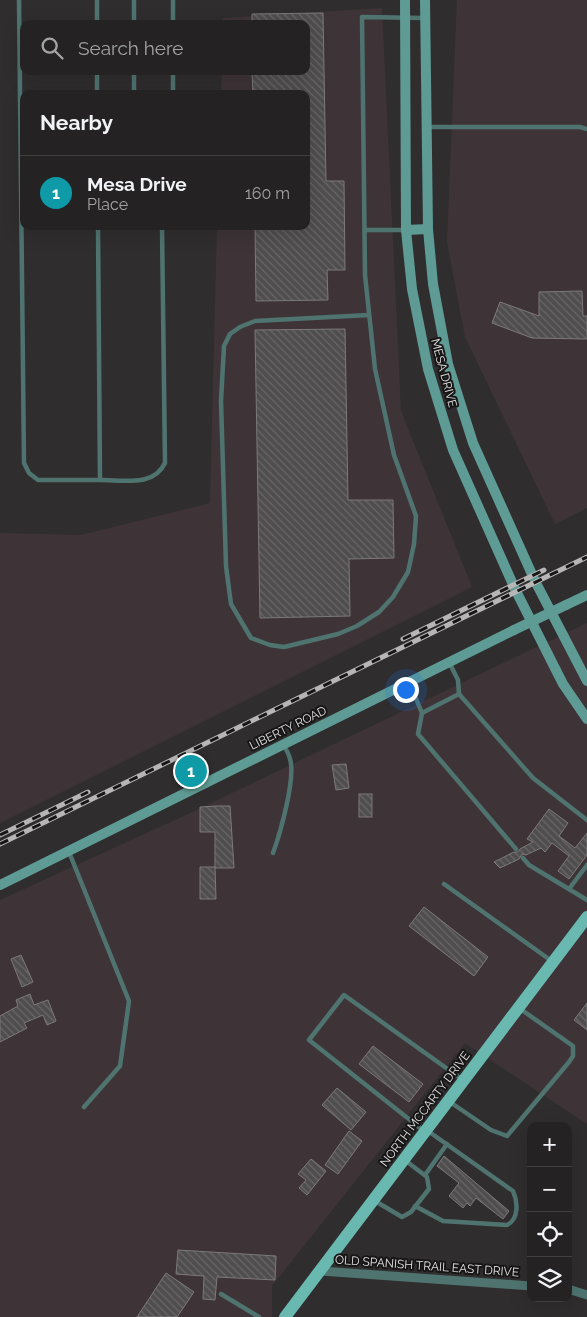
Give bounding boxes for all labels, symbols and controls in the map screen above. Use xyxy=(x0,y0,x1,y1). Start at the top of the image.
search box xyxy=(20,20,310,75)
icon: search xyxy=(38,34,66,62)
text: Search here xyxy=(78,37,184,59)
text: Nearby xyxy=(40,110,113,135)
text: Mesa Drive xyxy=(87,173,187,195)
text: 1 xyxy=(52,184,60,203)
text: 160 m xyxy=(245,184,290,203)
text: Place xyxy=(87,195,128,214)
street label: MESA DRIVE xyxy=(428,337,460,409)
your location xyxy=(393,677,419,703)
street label: LIBERTY ROAD xyxy=(247,703,329,753)
pin: 1 xyxy=(175,752,207,790)
street label: NORTH MCCARTY DRIVE xyxy=(377,1049,473,1169)
map controls xyxy=(527,1122,572,1302)
button: + xyxy=(527,1122,572,1167)
button: − xyxy=(527,1167,572,1212)
button: locate xyxy=(527,1212,572,1257)
street label: OLD SPANISH TRAIL EAST DRIVE xyxy=(335,1253,519,1279)
button: layers xyxy=(527,1257,572,1302)

